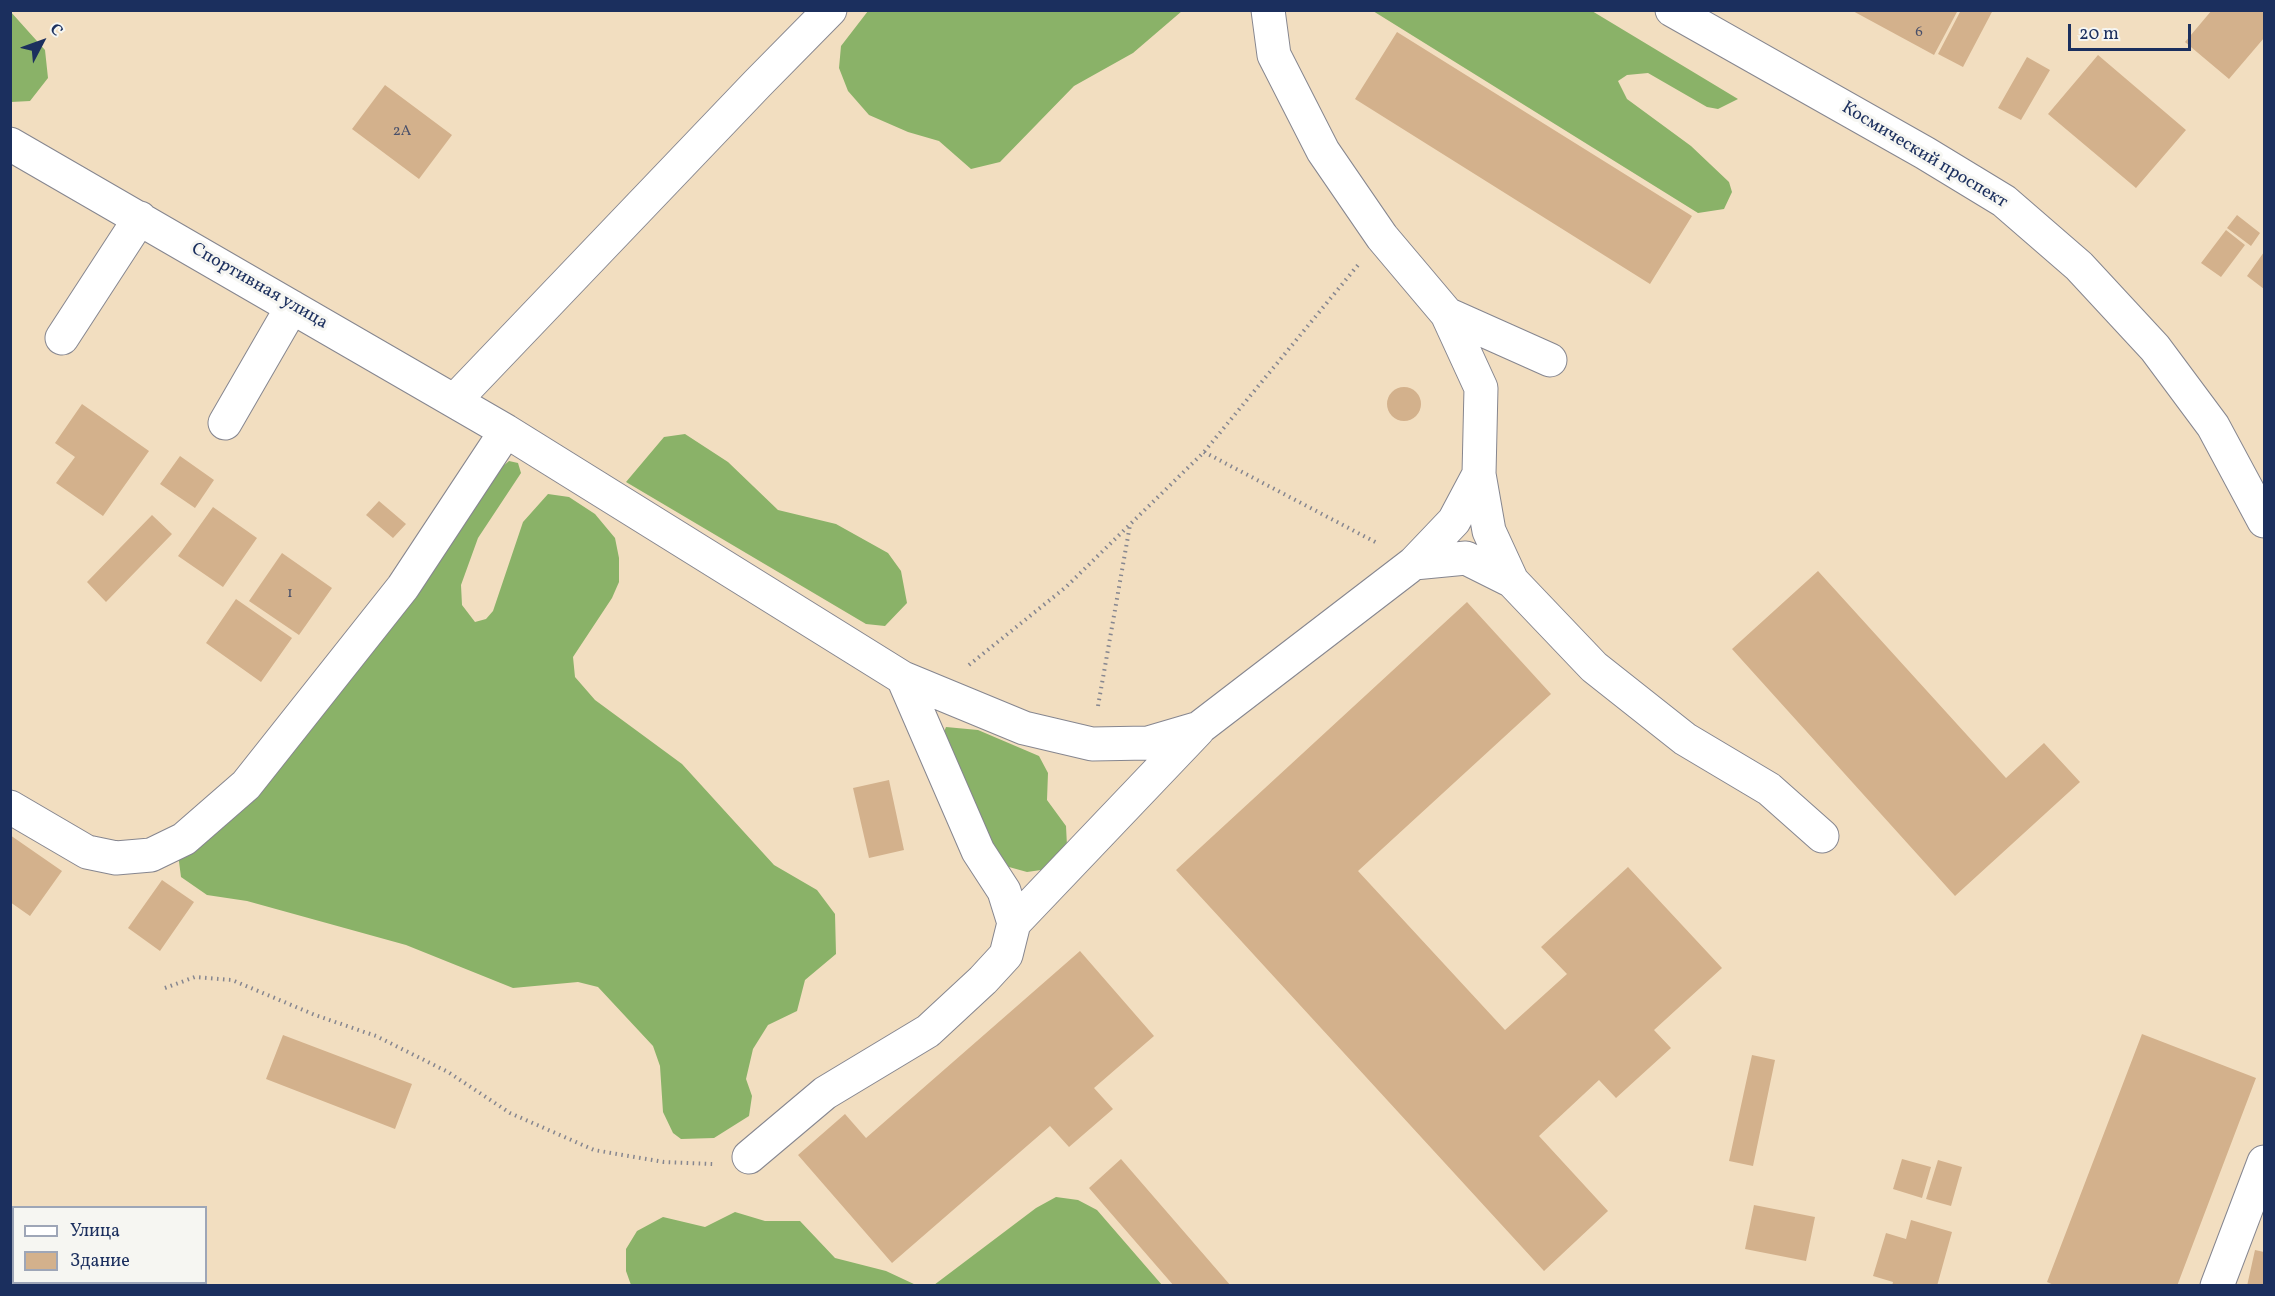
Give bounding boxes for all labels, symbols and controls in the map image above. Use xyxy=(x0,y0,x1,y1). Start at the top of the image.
north arrow xyxy=(12,12,72,72)
scale bar xyxy=(2071,12,2194,50)
text: С xyxy=(44,19,67,41)
text: 20 m xyxy=(2079,22,2119,47)
house number: 6 xyxy=(1915,24,1923,42)
street label: Космический проспект xyxy=(1837,98,2011,214)
house number: 2А xyxy=(393,123,411,141)
street label: Спортивная улица xyxy=(187,239,331,335)
house number: 1 xyxy=(287,585,293,603)
legend xyxy=(12,1206,207,1284)
text: Улица xyxy=(70,1219,120,1244)
text: Здание xyxy=(70,1249,130,1274)

